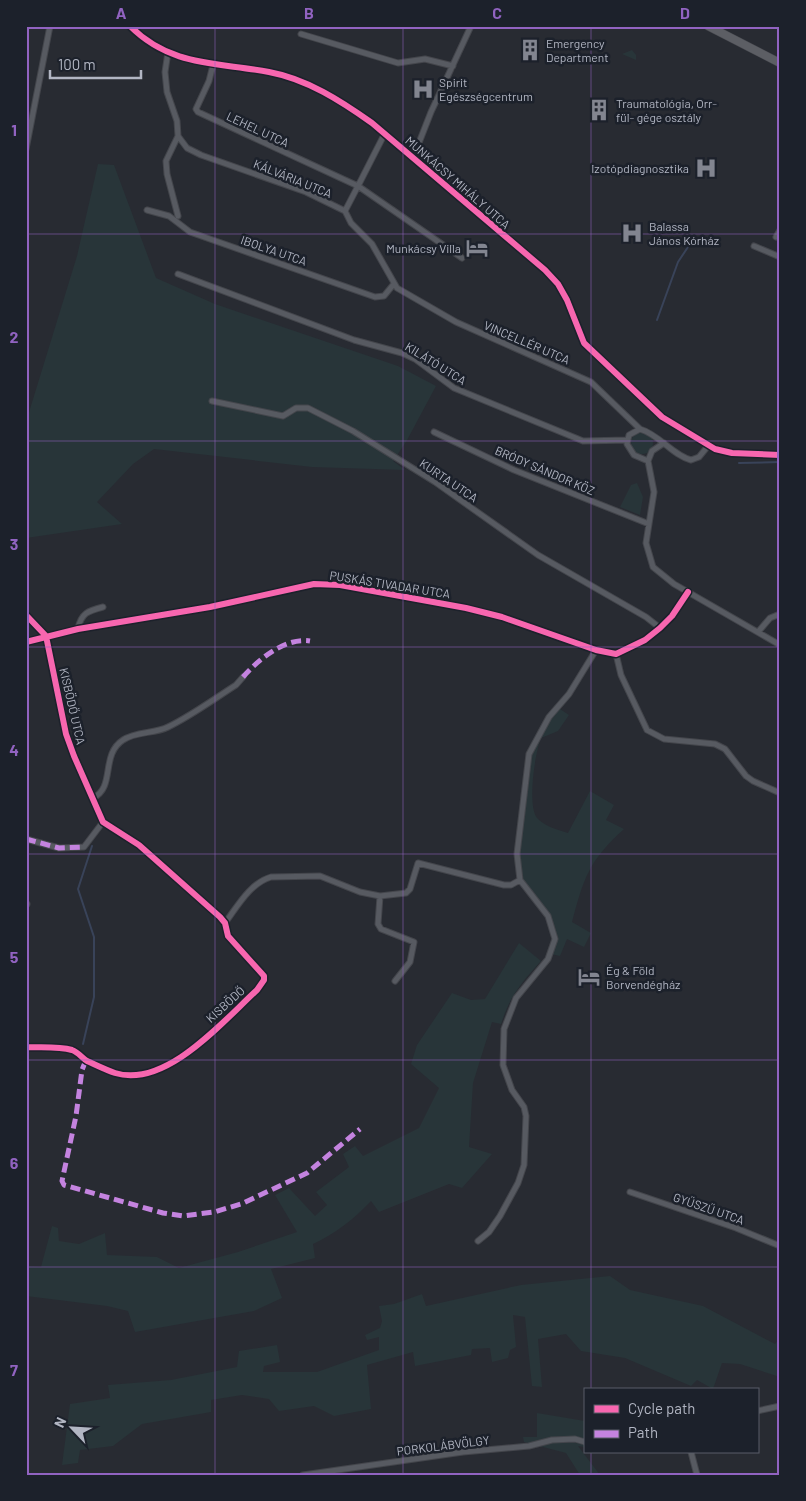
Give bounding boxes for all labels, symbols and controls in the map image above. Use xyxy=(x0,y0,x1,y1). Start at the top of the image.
text: A xyxy=(116,3,127,22)
text: B xyxy=(304,3,314,22)
text: C xyxy=(492,3,502,22)
text: D xyxy=(680,3,690,22)
place label: Emergency Department xyxy=(546,36,609,64)
building icon: Emergency Department xyxy=(517,37,543,63)
scale bar xyxy=(50,48,141,80)
text: 100 m xyxy=(58,55,96,73)
place label: Spirit Egészségcentrum xyxy=(439,75,533,103)
hospital icon: Spirit Egészségcentrum xyxy=(410,76,436,102)
place label: Traumatológia, Orr- fül- gége osztály xyxy=(616,96,717,124)
building icon: Traumatológia, Orr- fül- gége osztály xyxy=(586,97,612,123)
street label: LEHEL UTCA xyxy=(225,108,291,150)
text: 1 xyxy=(11,120,17,139)
street label: MUNKÁCSY MIHÁLY UTCA xyxy=(403,133,513,231)
hospital icon: Izotópdiagnosztika xyxy=(693,155,719,181)
street label: KÁLVÁRIA UTCA xyxy=(252,156,334,200)
place label: Izotópdiagnosztika xyxy=(591,161,689,175)
place label: Balassa János Kórház xyxy=(649,219,719,247)
hospital icon: Balassa János Kórház xyxy=(619,220,645,246)
street label: IBOLYA UTCA xyxy=(239,232,309,268)
hotel icon: Munkácsy Villa xyxy=(464,235,490,261)
place label: Munkácsy Villa xyxy=(386,241,461,255)
street label: VINCELLÉR UTCA xyxy=(482,318,572,366)
text: 2 xyxy=(10,327,19,346)
street label: KILÁTÓ UTCA xyxy=(403,339,469,387)
street label: BRÓDY SÁNDOR KÖZ xyxy=(493,443,597,497)
street label: KURTA UTCA xyxy=(417,455,481,505)
text: 3 xyxy=(10,534,18,553)
street label: PUSKÁS TIVADAR UTCA xyxy=(329,568,451,600)
street label: KISBÖDŐ UTCA xyxy=(57,666,89,746)
text: 4 xyxy=(9,740,19,759)
text: 5 xyxy=(10,947,19,966)
place label: Ég & Föld Borvendégház xyxy=(606,963,680,991)
hotel icon: Ég & Föld Borvendégház xyxy=(576,964,602,990)
street label: KISBÖDŐ xyxy=(203,983,247,1025)
text: 6 xyxy=(10,1153,19,1172)
street label: GYŰSZŰ UTCA xyxy=(672,1189,746,1227)
text: 7 xyxy=(10,1360,18,1379)
legend xyxy=(584,1388,758,1454)
text: Cycle path xyxy=(628,1399,695,1417)
north arrow xyxy=(48,1404,98,1454)
text: N xyxy=(50,1414,69,1430)
text: Path xyxy=(628,1423,658,1441)
street label: PORKOLÁBVÖLGY xyxy=(396,1432,490,1458)

